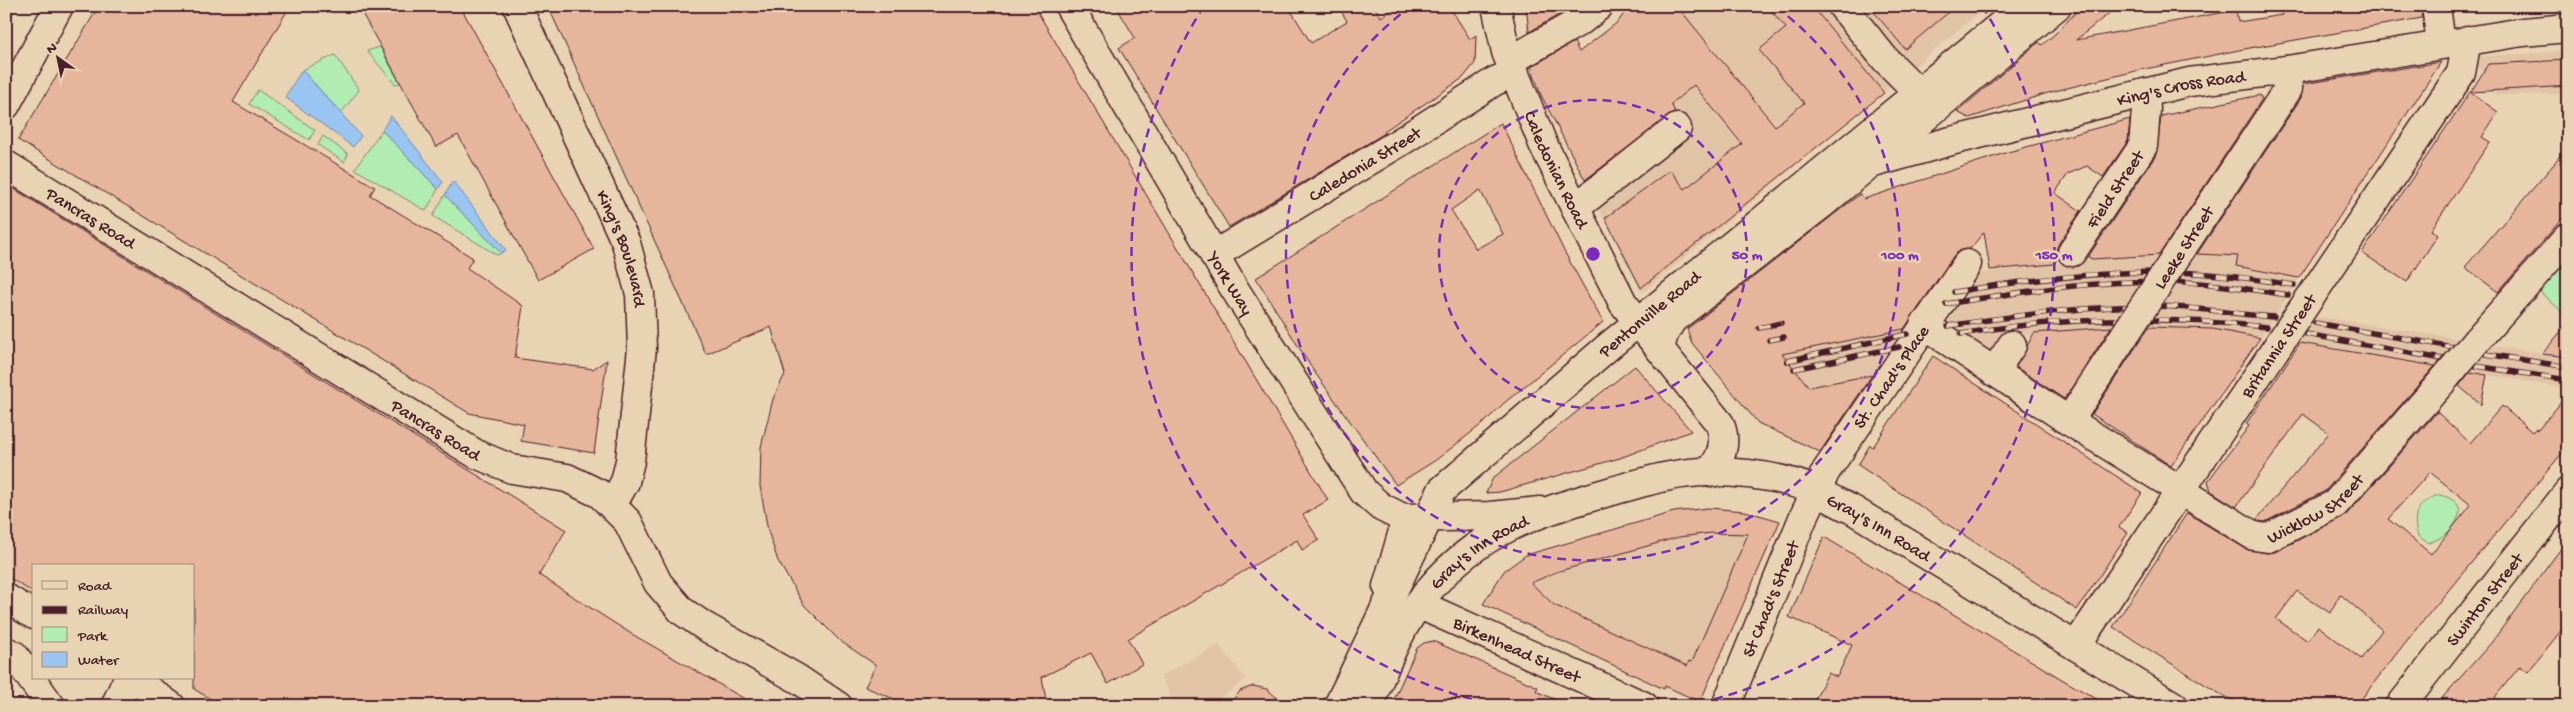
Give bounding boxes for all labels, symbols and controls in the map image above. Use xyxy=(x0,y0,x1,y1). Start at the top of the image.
north arrow xyxy=(32,32,82,82)
text: N xyxy=(44,40,61,59)
street label: King's Cross Road xyxy=(2115,67,2248,112)
street label: Caledonian Road xyxy=(1518,109,1592,234)
street label: Caledonia Street xyxy=(1306,123,1427,208)
street label: Field Street xyxy=(2082,146,2151,234)
street label: Pancras Road xyxy=(40,184,140,256)
street label: King's Boulevard xyxy=(590,187,649,309)
street label: Leeke Street xyxy=(2150,202,2221,294)
centre of rings xyxy=(1584,245,1602,263)
street label: York Way xyxy=(1201,247,1257,320)
text: 50 m xyxy=(1732,247,1763,265)
text: 100 m xyxy=(1880,247,1919,265)
text: 150 m xyxy=(2035,247,2073,265)
street label: Pentonville Road xyxy=(1595,266,1707,364)
street label: Britannia Street xyxy=(2237,290,2323,403)
street label: St. Chad's Place xyxy=(1850,321,1936,433)
street label: Pancras Road xyxy=(385,396,485,468)
street label: Wicklow Street xyxy=(2264,469,2371,550)
street label: Gray's Inn Road xyxy=(1822,490,1935,568)
street label: Gray's Inn Road xyxy=(1427,511,1534,595)
street label: St Chad's Street xyxy=(1739,537,1806,661)
street label: Swinton Street xyxy=(2443,549,2530,651)
legend xyxy=(32,564,195,680)
text: Road xyxy=(78,578,112,596)
text: Railway xyxy=(78,602,129,620)
street label: Birkenhead Street xyxy=(1449,613,1585,690)
text: Park xyxy=(77,628,108,646)
text: Water xyxy=(78,652,120,670)

